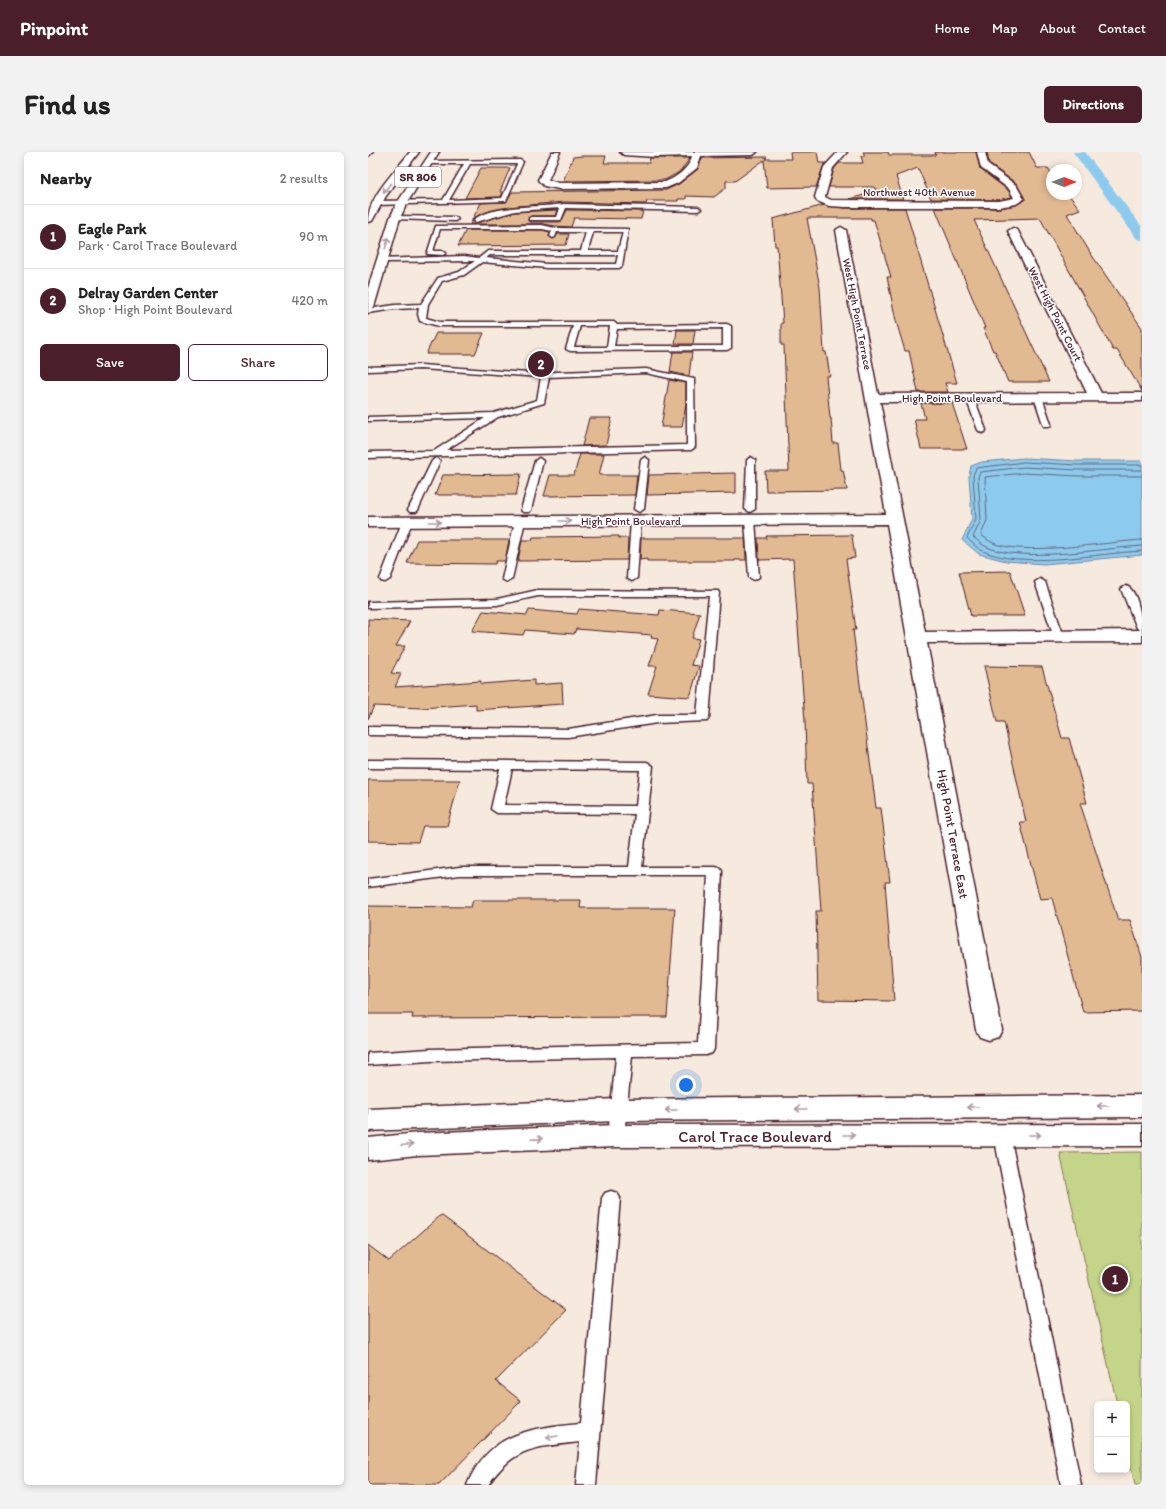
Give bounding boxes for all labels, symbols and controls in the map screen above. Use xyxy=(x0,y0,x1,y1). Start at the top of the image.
text: Pinpoint xyxy=(20,17,88,40)
text: Home xyxy=(935,20,970,37)
text: Map xyxy=(992,20,1018,37)
text: About xyxy=(1040,20,1076,37)
text: Contact xyxy=(1098,20,1146,37)
button: Directions xyxy=(1044,86,1142,123)
text: Find us xyxy=(24,87,111,121)
north arrow xyxy=(1046,164,1082,200)
road number: SR 806 xyxy=(395,167,441,187)
text: Nearby xyxy=(40,168,92,188)
text: 2 results xyxy=(280,171,328,186)
one-way arrow xyxy=(383,183,391,194)
street label: Northwest 40th Avenue xyxy=(863,186,975,199)
text: Eagle Park xyxy=(78,220,147,238)
text: 1 xyxy=(50,229,56,244)
text: 90 m xyxy=(299,229,328,244)
one-way arrow xyxy=(384,237,391,250)
text: Park · Carol Trace Boulevard xyxy=(78,238,237,253)
street label: West High Point Terrace xyxy=(840,257,874,371)
street label: West High Point Court xyxy=(1025,264,1085,364)
text: Delray Garden Center xyxy=(78,284,218,302)
text: 2 xyxy=(50,293,56,308)
text: 420 m xyxy=(291,293,328,308)
text: Shop · High Point Boulevard xyxy=(78,302,233,317)
button: Save xyxy=(40,344,180,381)
button: Share xyxy=(188,344,328,381)
pin: 2 xyxy=(528,349,554,379)
street label: High Point Boulevard xyxy=(902,392,1002,405)
street label: High Point Boulevard xyxy=(581,515,681,528)
one-way arrow xyxy=(558,517,571,525)
one-way arrow xyxy=(428,518,441,526)
street label: High Point Terrace East xyxy=(934,768,972,900)
your location xyxy=(676,1075,696,1095)
one-way arrow xyxy=(1097,1102,1110,1110)
one-way arrow xyxy=(967,1103,980,1111)
one-way arrow xyxy=(795,1105,808,1113)
one-way arrow xyxy=(665,1106,678,1114)
street label: Carol Trace Boulevard xyxy=(678,1127,832,1146)
one-way arrow xyxy=(842,1131,855,1139)
one-way arrow xyxy=(1028,1131,1041,1139)
one-way arrow xyxy=(530,1136,543,1143)
one-way arrow xyxy=(400,1142,413,1149)
pin: 1 xyxy=(1102,1264,1128,1294)
map controls xyxy=(1094,1401,1130,1473)
button: + xyxy=(1094,1401,1130,1437)
one-way arrow xyxy=(546,1433,559,1441)
button: − xyxy=(1094,1437,1130,1473)

